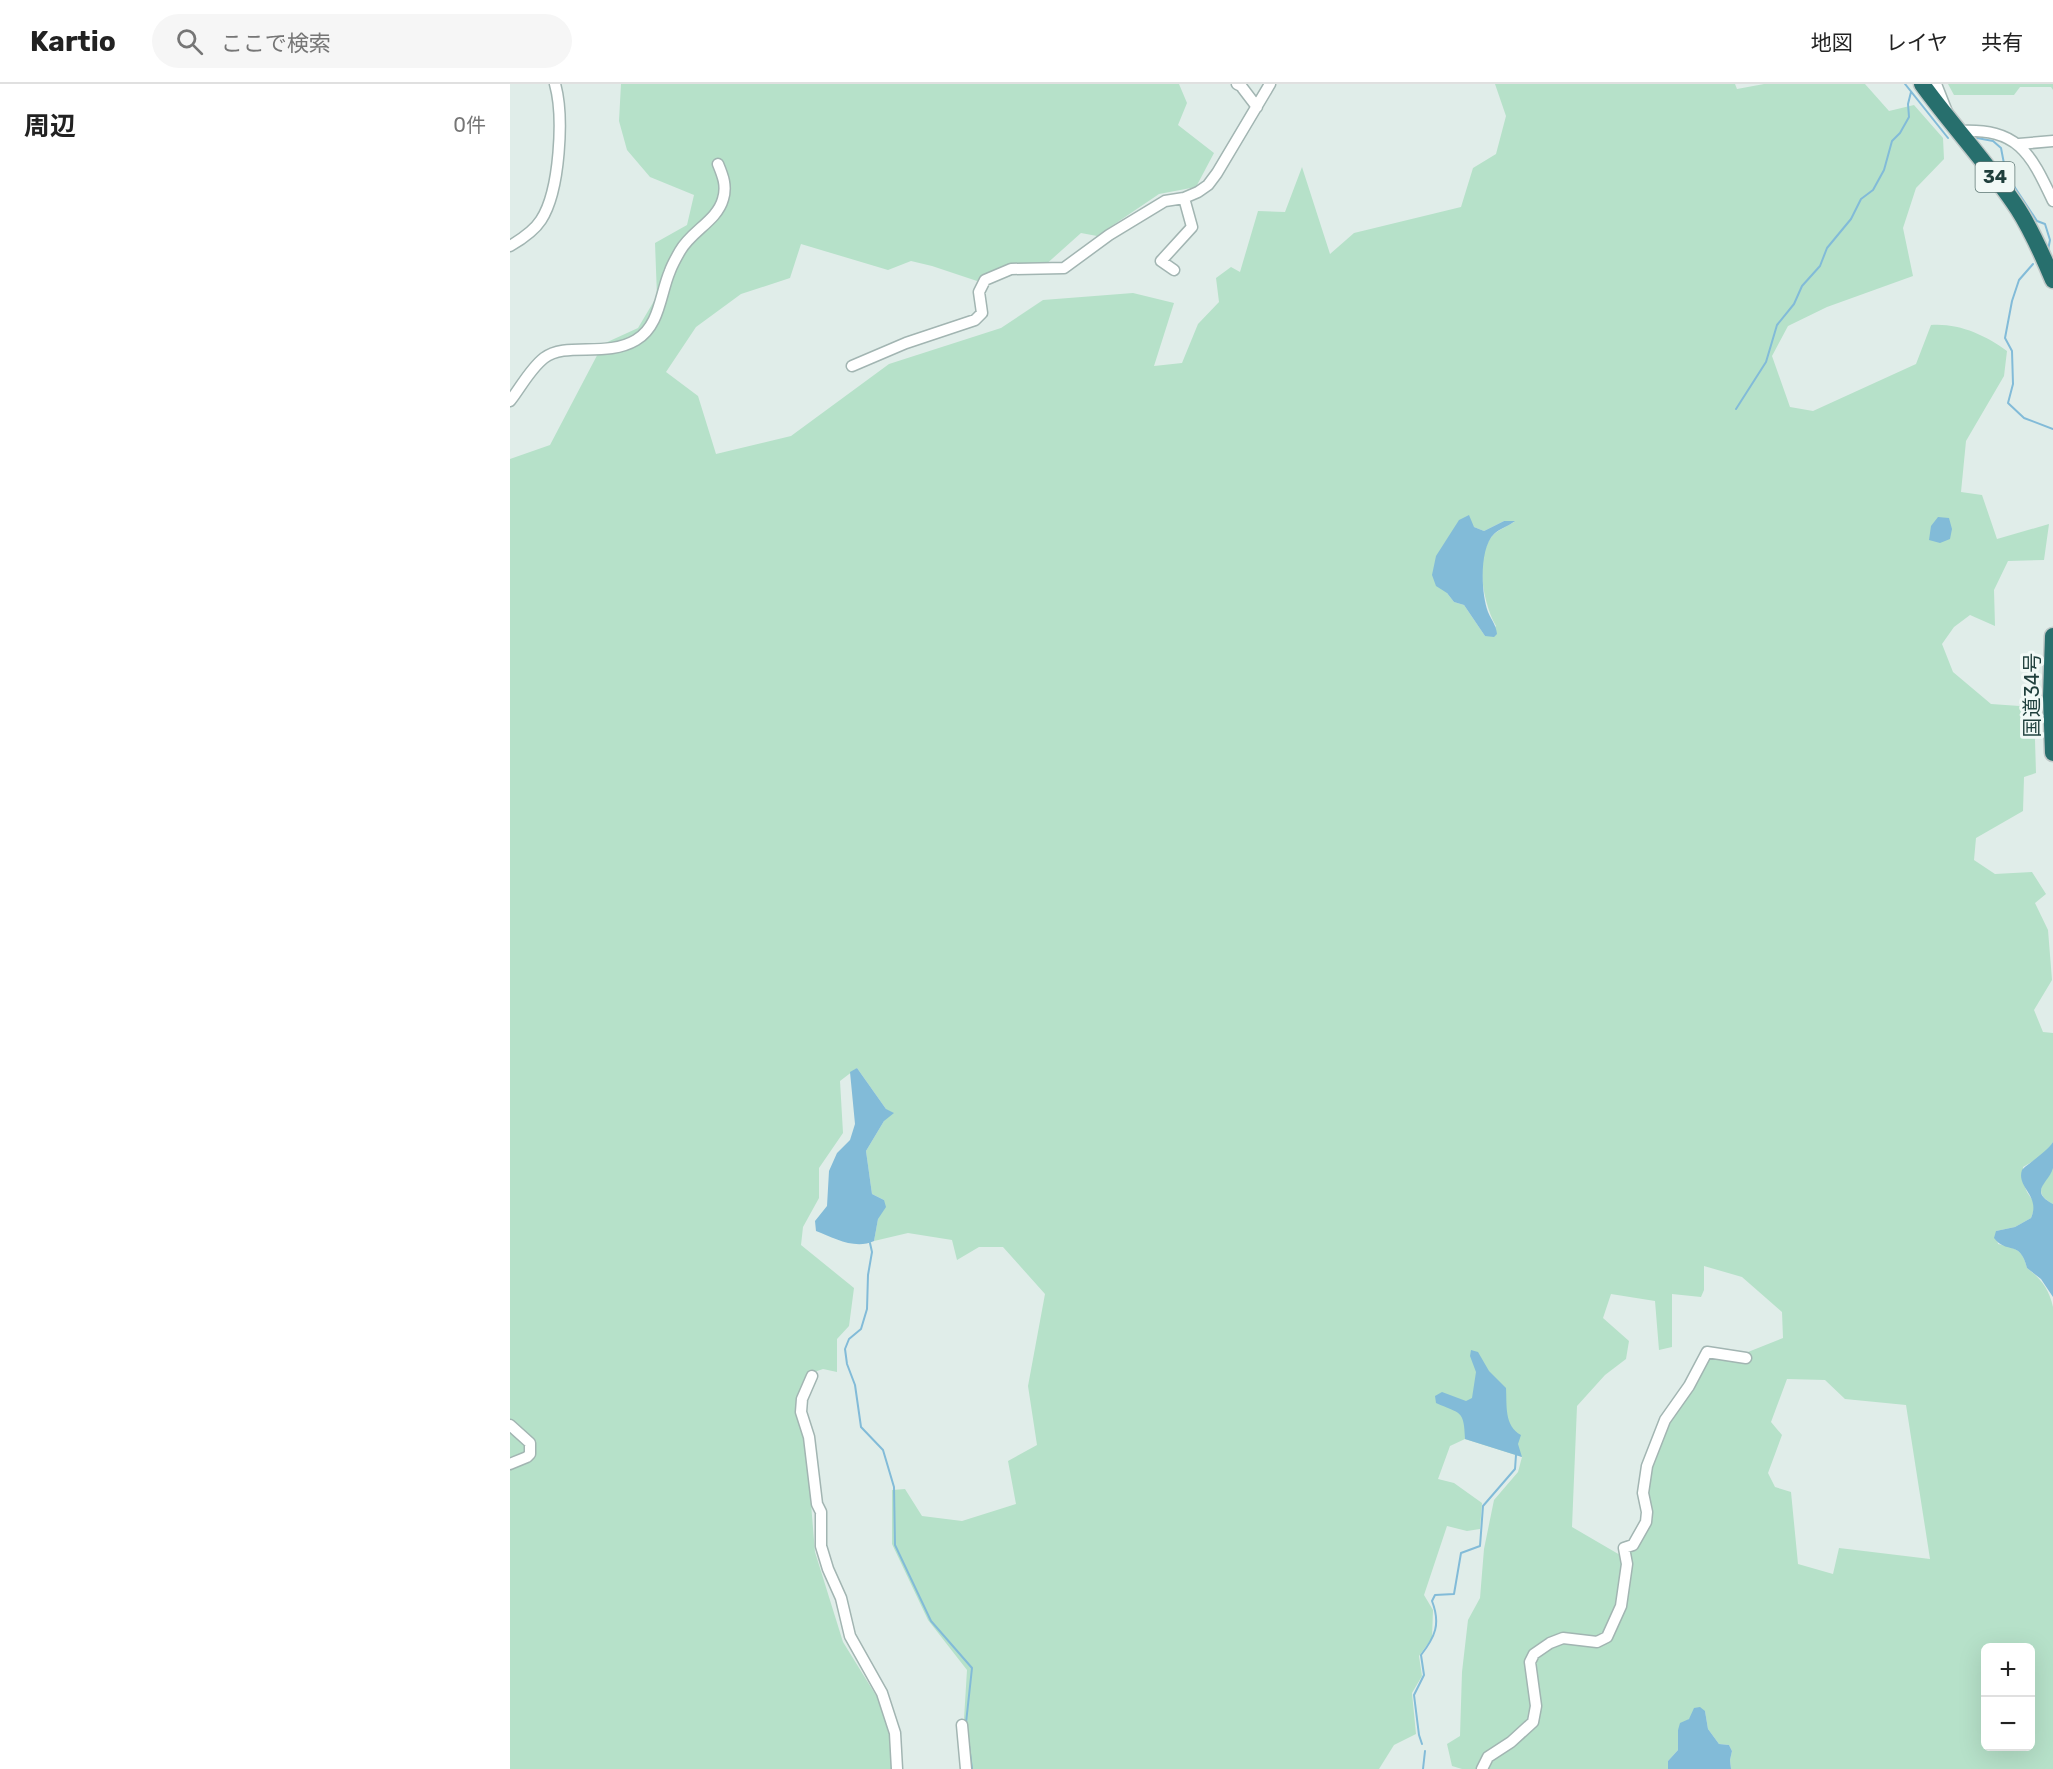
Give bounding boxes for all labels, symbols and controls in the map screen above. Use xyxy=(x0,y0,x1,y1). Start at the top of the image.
search box xyxy=(152,14,572,68)
text: Kartio xyxy=(30,25,116,58)
icon: search xyxy=(173,25,206,58)
text: ここで検索 xyxy=(221,30,331,57)
text: 地図 xyxy=(1811,30,1853,55)
text: レイヤ xyxy=(1886,30,1948,55)
text: 共有 xyxy=(1981,30,2023,55)
text: 周辺 xyxy=(24,111,76,142)
text: 0件 xyxy=(453,113,486,137)
road number: 34 xyxy=(1976,162,2014,192)
street label: 国道34号 xyxy=(2020,653,2044,737)
map controls xyxy=(1981,1643,2035,1751)
button: + xyxy=(1981,1643,2035,1697)
button: − xyxy=(1981,1697,2035,1751)

